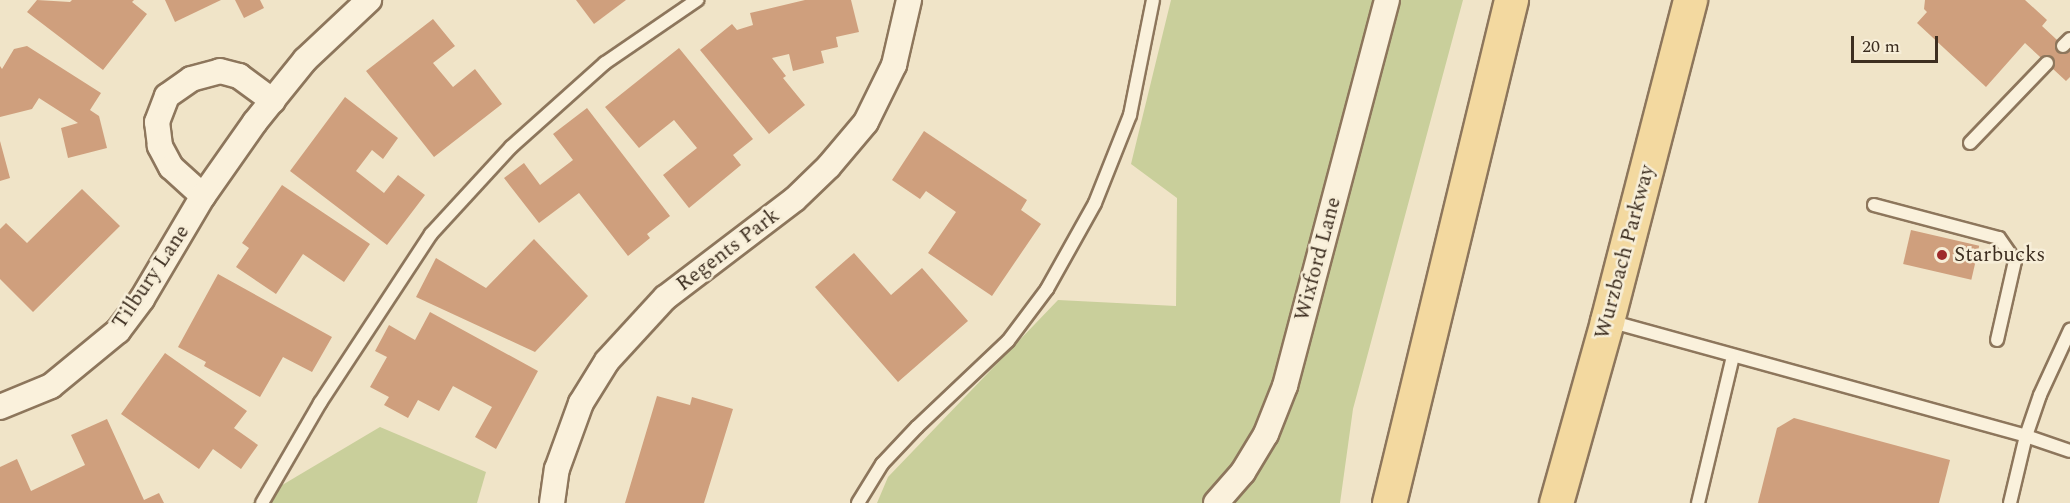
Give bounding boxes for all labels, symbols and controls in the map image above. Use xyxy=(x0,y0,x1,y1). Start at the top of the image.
scale bar xyxy=(1854,24,1941,62)
text: 20 m xyxy=(1862,33,1900,60)
street label: Wurzbach Parkway xyxy=(1590,162,1660,342)
street label: Wixford Lane xyxy=(1289,194,1347,324)
street label: Regents Park xyxy=(671,203,785,297)
street label: Tilbury Lane xyxy=(107,220,195,334)
place label: Starbucks xyxy=(1954,242,2045,268)
marker: Starbucks xyxy=(1935,248,1949,262)

